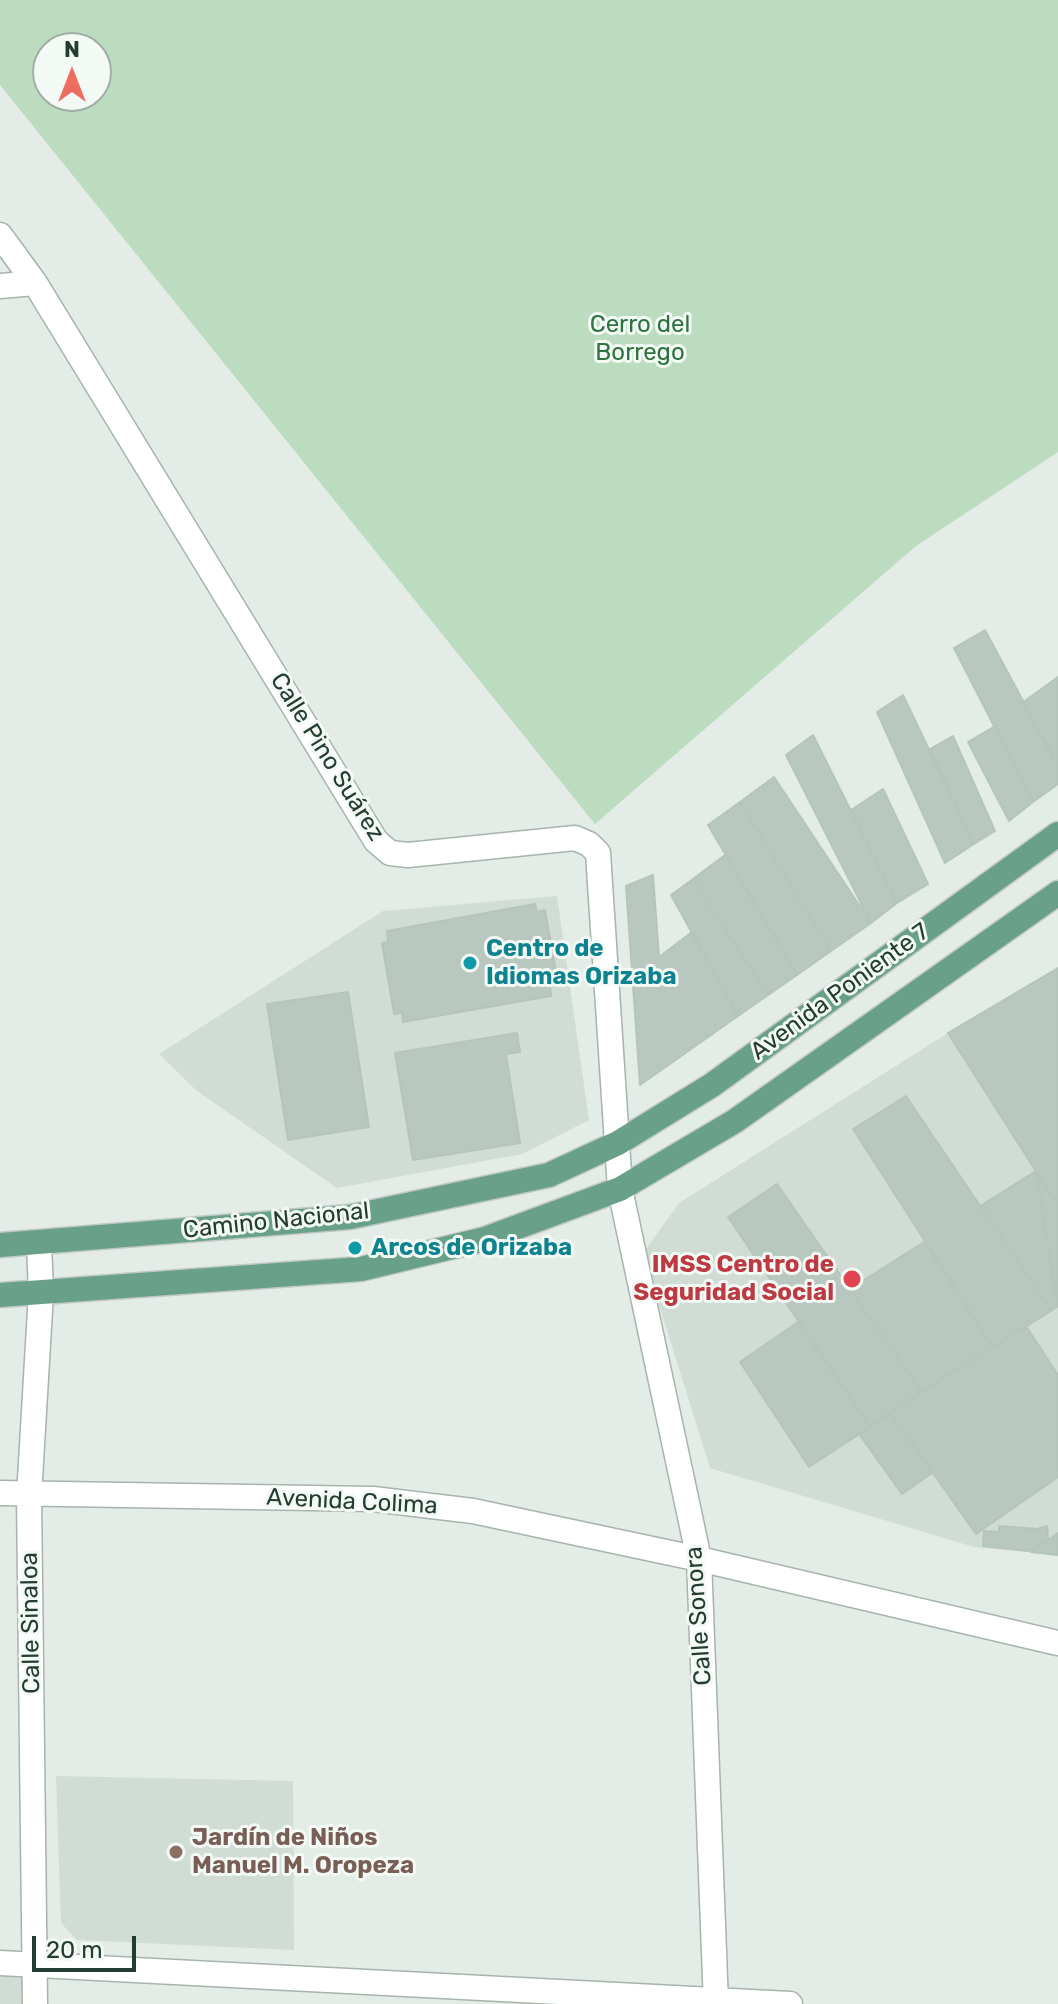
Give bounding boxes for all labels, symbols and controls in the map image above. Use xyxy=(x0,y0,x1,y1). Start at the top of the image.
north arrow xyxy=(32,32,112,112)
text: N xyxy=(64,36,80,63)
park label: Cerro del Borrego xyxy=(590,311,690,367)
street label: Calle Pino Suárez xyxy=(264,668,390,846)
street label: Avenida Poniente 7 xyxy=(745,918,935,1066)
place label: Centro de Idiomas Orizaba xyxy=(486,935,677,991)
marker: Centro de Idiomas Orizaba xyxy=(461,954,479,972)
street label: Camino Nacional xyxy=(182,1197,370,1245)
place label: Arcos de Orizaba xyxy=(371,1234,572,1262)
marker: Arcos de Orizaba xyxy=(346,1239,364,1257)
place label: IMSS Centro de Seguridad Social xyxy=(633,1251,834,1307)
marker: IMSS Centro de Seguridad Social xyxy=(841,1268,863,1290)
street label: Avenida Colima xyxy=(266,1483,438,1521)
street label: Calle Sonora xyxy=(680,1545,718,1687)
street label: Calle Sinaloa xyxy=(15,1552,47,1694)
place label: Jardín de Niños Manuel M. Oropeza xyxy=(192,1824,414,1880)
marker: Jardín de Niños Manuel M. Oropeza xyxy=(167,1843,185,1861)
scale bar xyxy=(36,1920,140,1970)
text: 20 m xyxy=(46,1936,103,1964)

